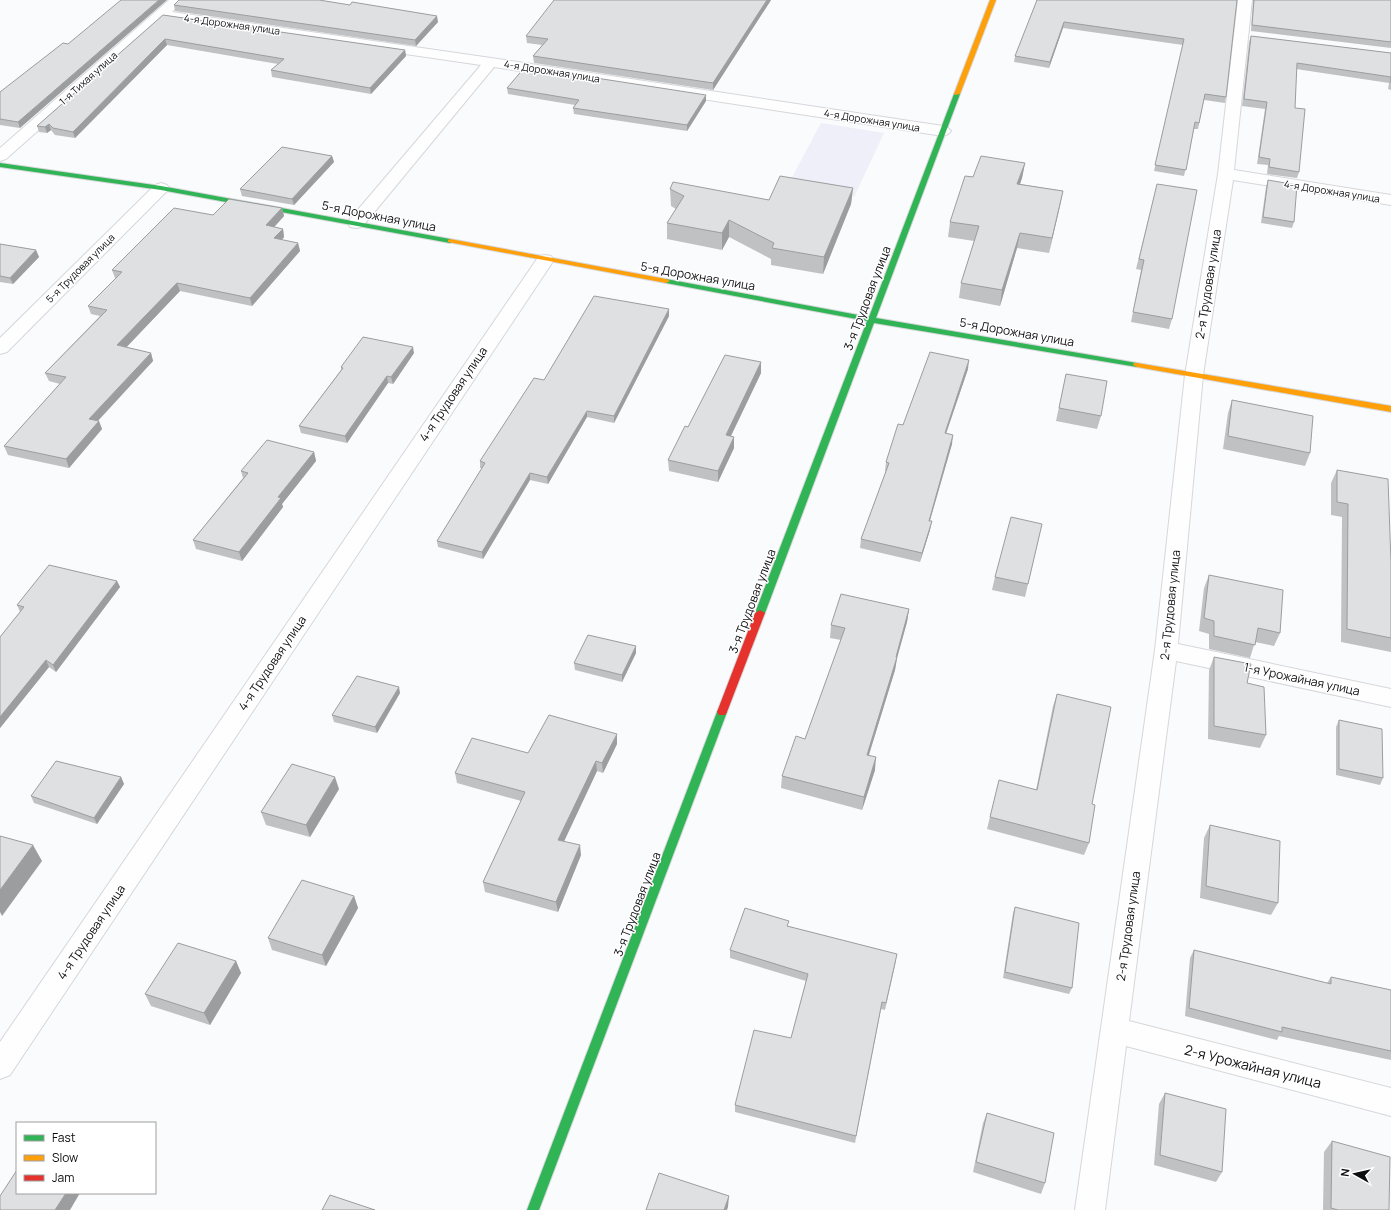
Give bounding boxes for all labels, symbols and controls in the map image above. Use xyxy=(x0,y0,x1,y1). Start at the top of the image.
street label: 4-я Дорожная улица xyxy=(183,10,281,38)
street label: 1-я Тихая улица xyxy=(56,48,120,108)
street label: 4-я Дорожная улица xyxy=(503,57,601,85)
street label: 4-я Дорожная улица xyxy=(823,106,921,134)
street label: 4-я Дорожная улица xyxy=(1283,177,1381,205)
street label: 5-я Дорожная улица xyxy=(320,197,438,235)
street label: 2-я Трудовая улица xyxy=(1191,228,1225,340)
street label: 5-я Трудовая улица xyxy=(42,230,118,306)
street label: 3-я Трудовая улица xyxy=(839,243,895,353)
street label: 5-я Дорожная улица xyxy=(639,258,757,294)
street label: 5-я Дорожная улица xyxy=(958,314,1076,350)
street label: 4-я Трудовая улица xyxy=(415,343,491,445)
street label: 3-я Трудовая улица xyxy=(724,546,780,656)
street label: 2-я Трудовая улица xyxy=(1156,549,1184,661)
street label: 4-я Трудовая улица xyxy=(234,612,310,714)
street label: 1-я Урожайная улица xyxy=(1242,658,1362,700)
street label: 3-я Трудовая улица xyxy=(609,849,665,959)
street label: 2-я Трудовая улица xyxy=(1112,870,1144,982)
street label: 4-я Трудовая улица xyxy=(53,881,129,983)
street label: 2-я Урожайная улица xyxy=(1183,1040,1323,1092)
legend xyxy=(16,1122,156,1194)
text: Fast xyxy=(52,1129,76,1146)
text: Slow xyxy=(52,1149,78,1166)
north arrow xyxy=(1335,1154,1375,1194)
text: N xyxy=(1337,1167,1353,1177)
text: Jam xyxy=(52,1169,74,1186)

